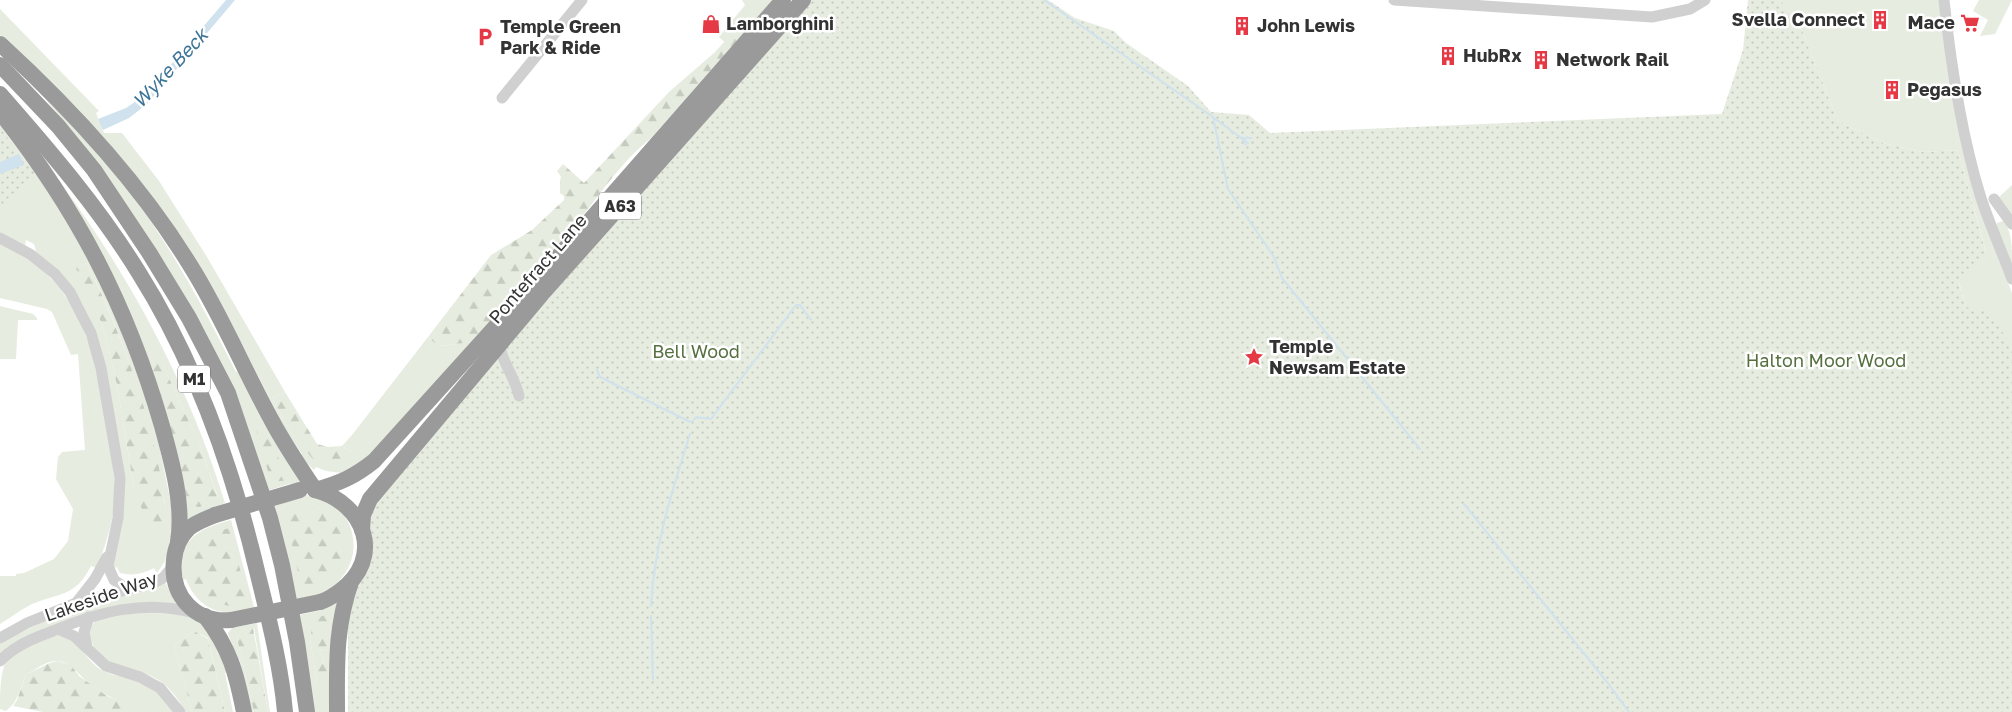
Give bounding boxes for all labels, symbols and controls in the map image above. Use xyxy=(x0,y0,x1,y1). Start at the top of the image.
place label: Svella Connect xyxy=(1732,8,1865,30)
building icon: Svella Connect xyxy=(1869,9,1891,31)
place label: Mace xyxy=(1908,11,1955,33)
place label: Lamborghini xyxy=(726,12,834,34)
supermarket icon: Mace xyxy=(1959,12,1981,34)
shop icon: Lamborghini xyxy=(700,13,722,35)
place label: John Lewis xyxy=(1257,14,1355,36)
place label: Temple Green Park & Ride xyxy=(500,15,621,58)
building icon: John Lewis xyxy=(1231,15,1253,37)
water label: Wyke Beck xyxy=(127,22,214,112)
parking icon: Temple Green Park & Ride xyxy=(474,26,496,48)
place label: HubRx xyxy=(1463,44,1522,66)
building icon: HubRx xyxy=(1437,45,1459,67)
place label: Network Rail xyxy=(1556,48,1669,70)
building icon: Network Rail xyxy=(1530,49,1552,71)
place label: Pegasus xyxy=(1907,78,1982,100)
building icon: Pegasus xyxy=(1881,79,1903,101)
road number: A63 xyxy=(599,192,641,220)
street label: Pontefract Lane xyxy=(484,209,591,328)
place label: Temple Newsam Estate xyxy=(1269,335,1406,378)
park label: Bell Wood xyxy=(652,340,740,362)
place icon: Temple Newsam Estate xyxy=(1243,346,1265,368)
park label: Halton Moor Wood xyxy=(1746,349,1906,371)
road number: M1 xyxy=(178,366,210,392)
street label: Lakeside Way xyxy=(41,566,160,626)

